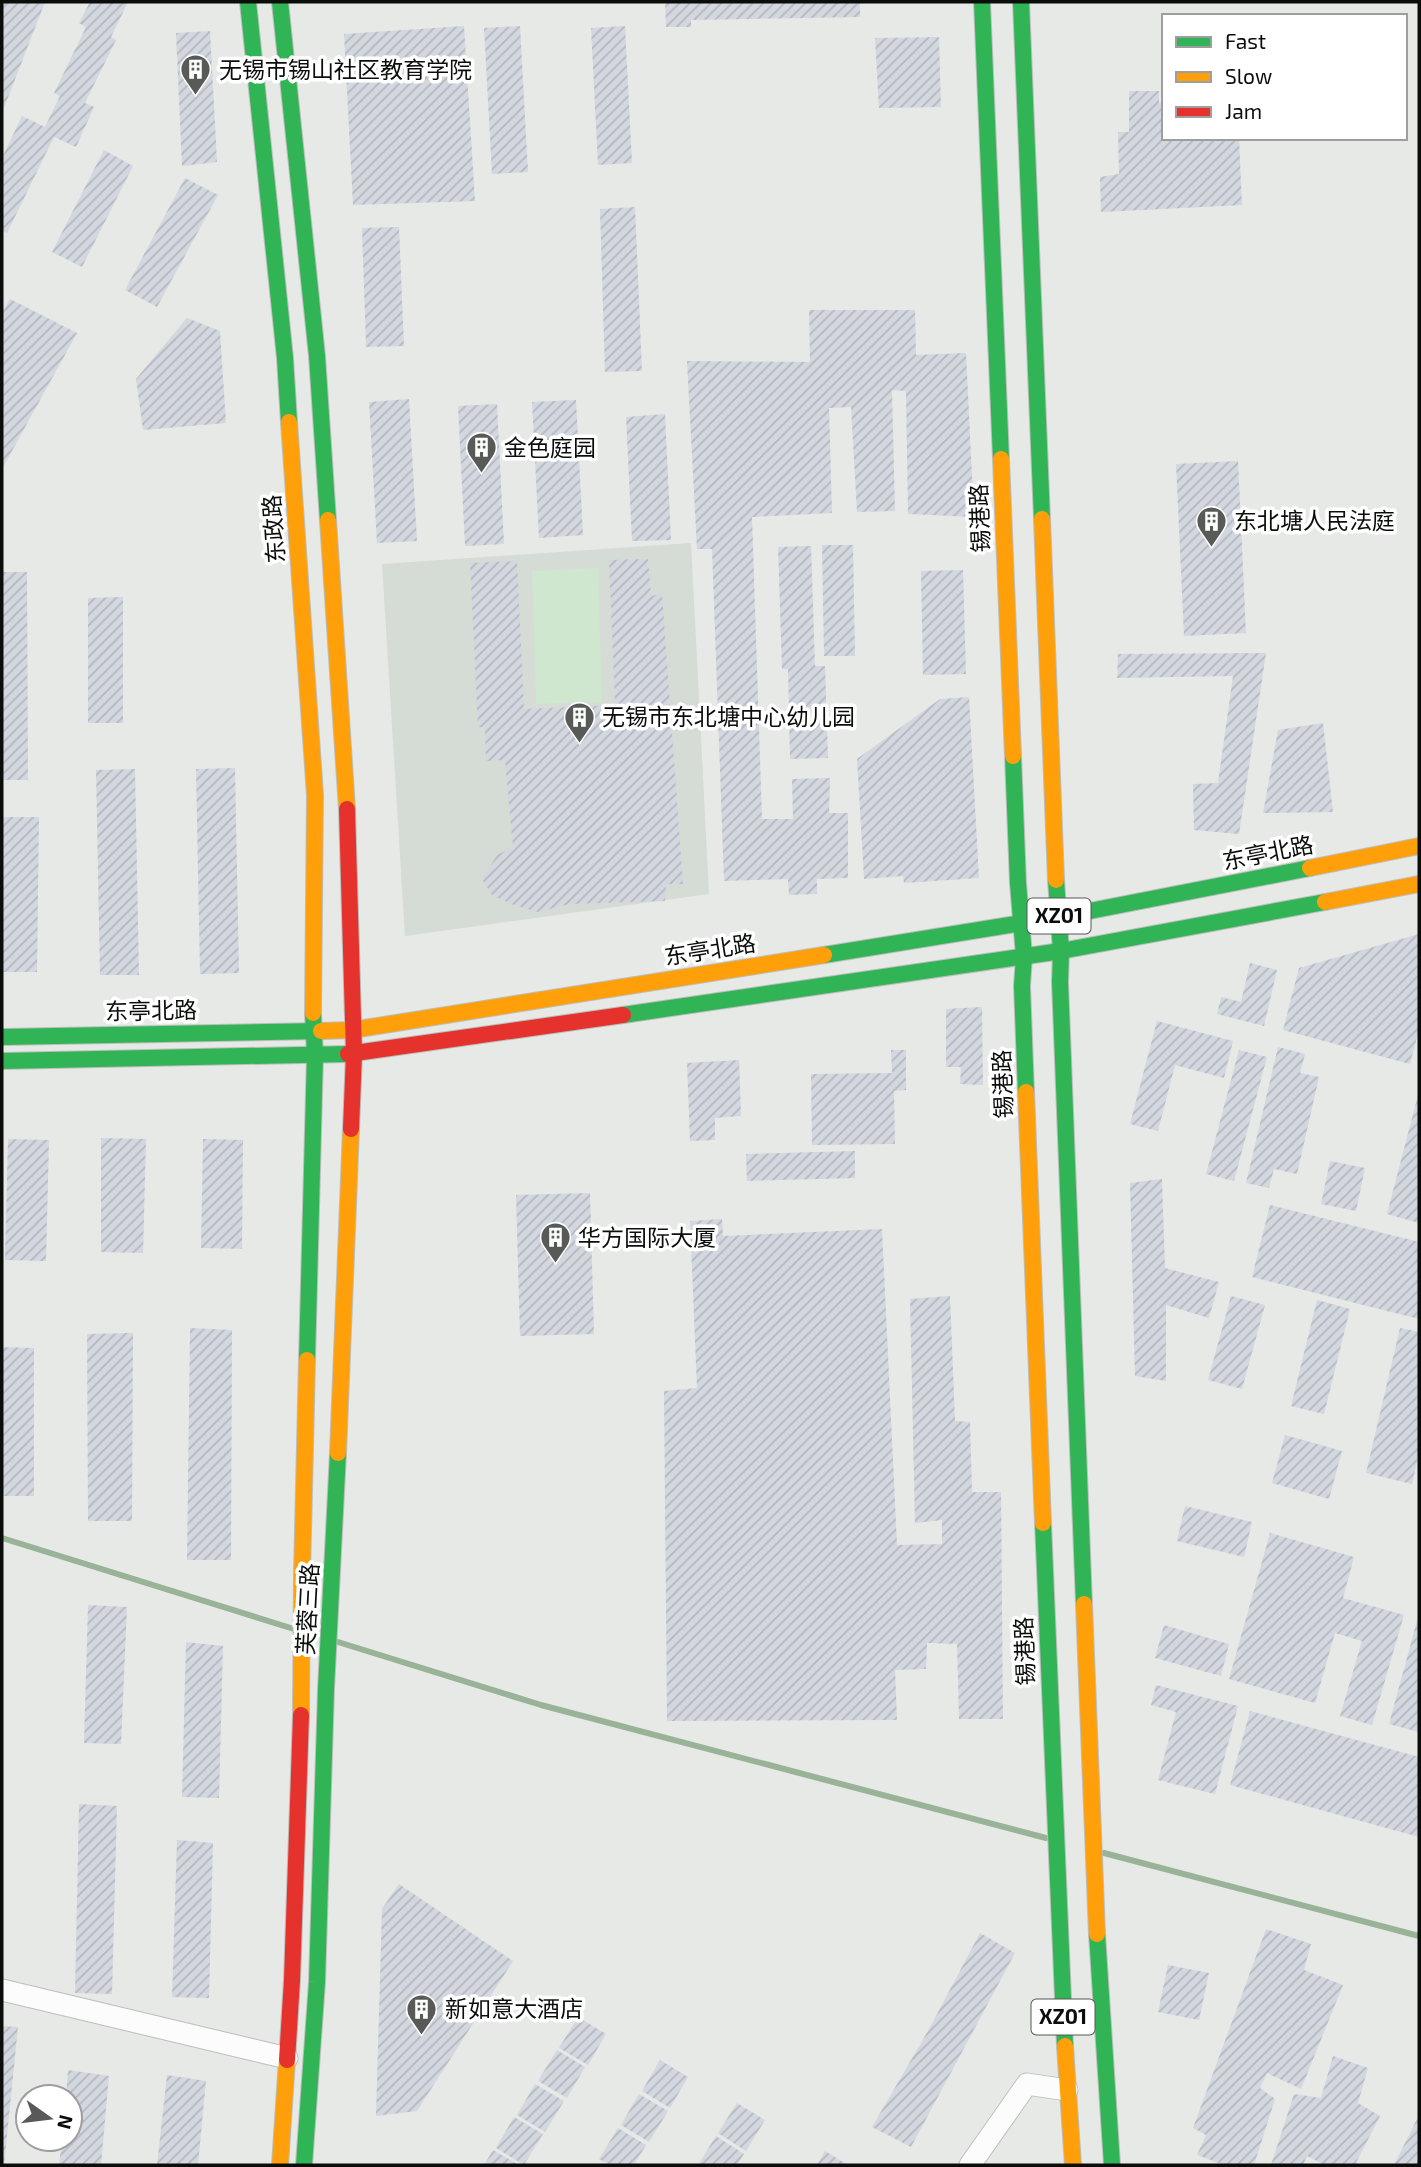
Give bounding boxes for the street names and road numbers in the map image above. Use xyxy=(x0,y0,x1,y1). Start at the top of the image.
street label: 锡港路 xyxy=(964,483,994,553)
street label: 东政路 xyxy=(257,494,289,564)
street label: 东亭北路 xyxy=(1220,829,1316,875)
road number: XZ01 xyxy=(1028,898,1090,934)
street label: 东亭北路 xyxy=(662,928,757,970)
street label: 东亭北路 xyxy=(105,995,197,1025)
street label: 锡港路 xyxy=(987,1049,1017,1119)
street label: 芙蓉三路 xyxy=(291,1562,323,1656)
street label: 锡港路 xyxy=(1009,1616,1039,1686)
road number: XZ01 xyxy=(1032,2000,1094,2035)

